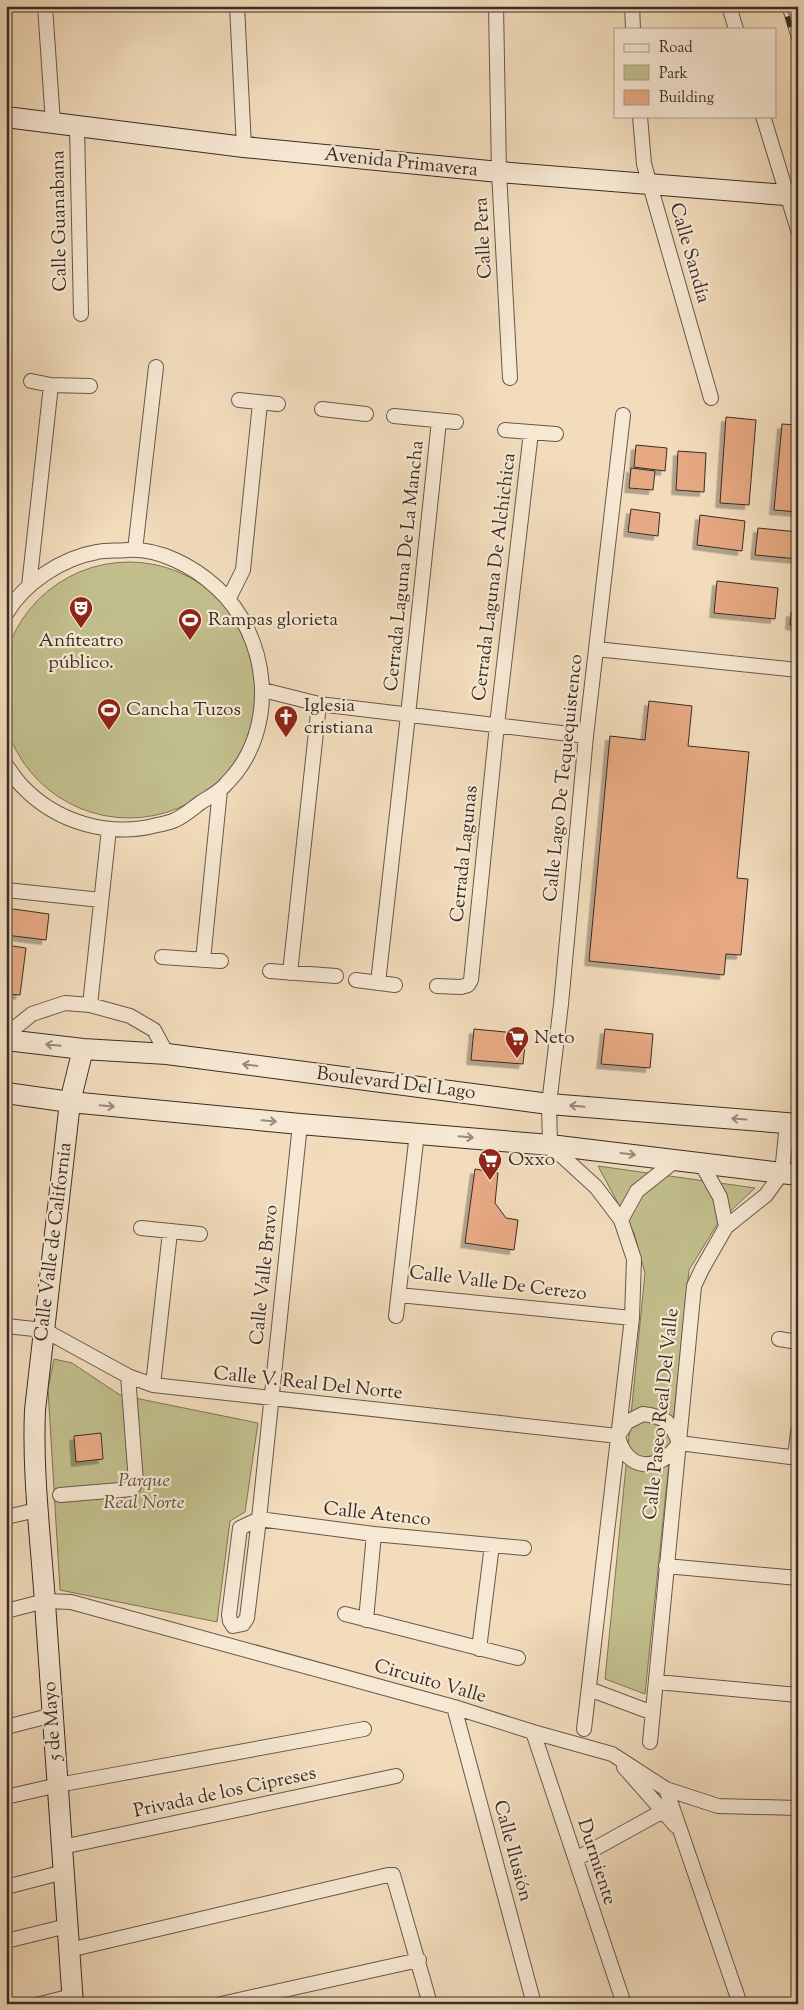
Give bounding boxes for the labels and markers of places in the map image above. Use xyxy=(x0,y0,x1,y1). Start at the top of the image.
theatre icon: Anfiteatro público. xyxy=(68,595,94,629)
sports icon: Rampas glorieta xyxy=(177,607,203,641)
place label: Rampas glorieta xyxy=(208,607,338,634)
place label: Anfiteatro público. xyxy=(39,628,123,677)
place label: Iglesia cristiana xyxy=(304,693,373,742)
sports icon: Cancha Tuzos xyxy=(96,697,122,731)
place label: Cancha Tuzos xyxy=(126,697,241,724)
church icon: Iglesia cristiana xyxy=(273,704,299,738)
supermarket icon: Neto xyxy=(504,1025,530,1059)
place label: Neto xyxy=(534,1025,575,1052)
supermarket icon: Oxxo xyxy=(477,1147,503,1181)
place label: Oxxo xyxy=(508,1147,555,1174)

